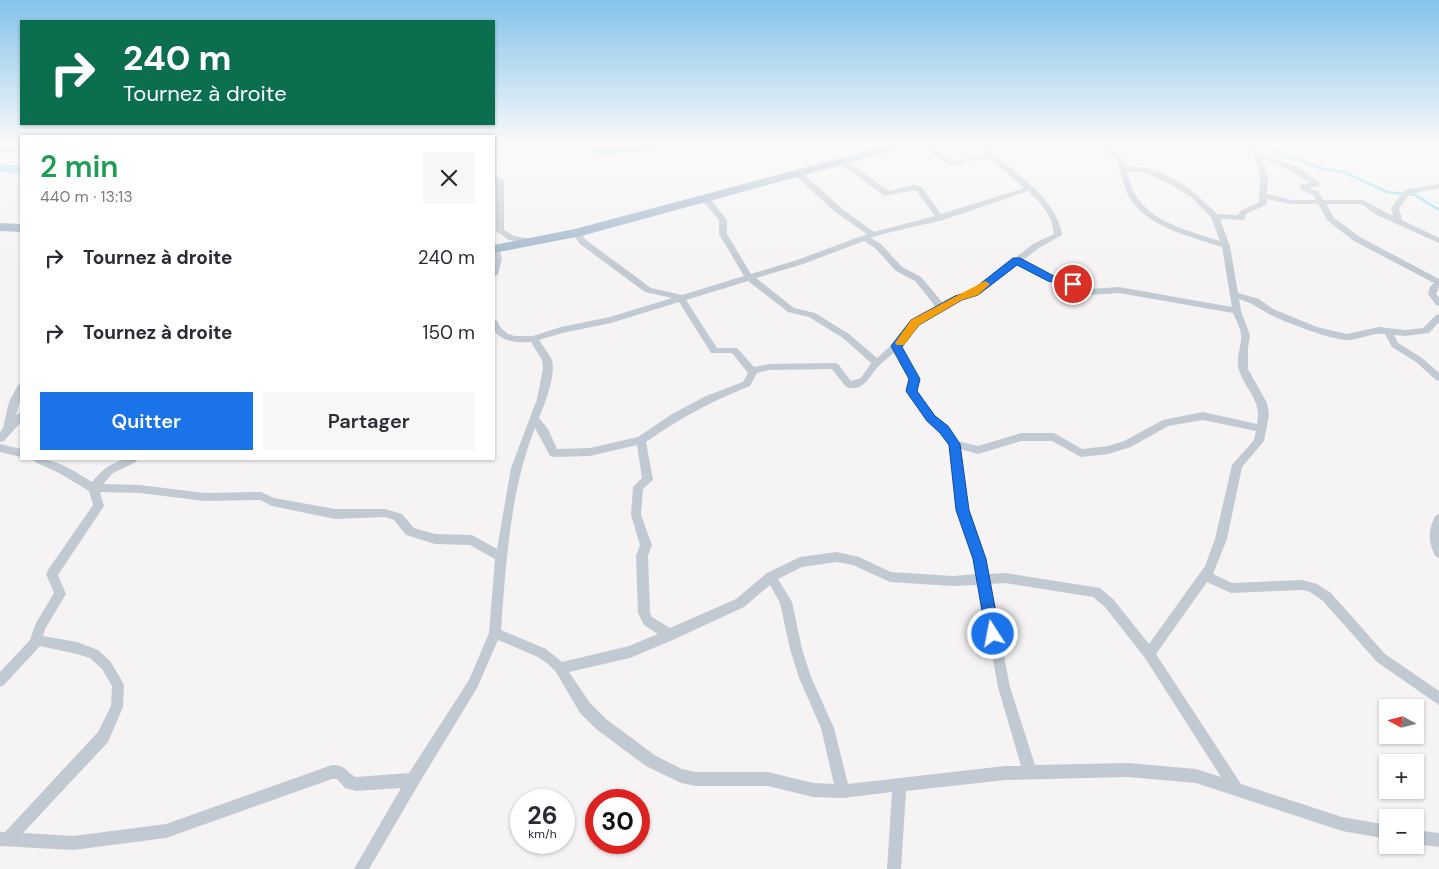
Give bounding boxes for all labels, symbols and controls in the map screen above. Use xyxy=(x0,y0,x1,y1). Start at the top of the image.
text: 240 m xyxy=(123,35,232,81)
icon: right xyxy=(40,40,105,105)
text: Tournez à droite xyxy=(123,79,287,108)
text: 2 min xyxy=(40,147,118,186)
button: close xyxy=(423,152,475,204)
text: 440 m · 13:13 xyxy=(40,186,133,207)
icon: right xyxy=(40,244,68,272)
text: Tournez à droite xyxy=(83,245,233,270)
text: 240 m xyxy=(418,245,475,270)
pin xyxy=(1052,263,1094,305)
icon: arrive xyxy=(1059,270,1087,298)
icon: right xyxy=(40,319,68,347)
text: Tournez à droite xyxy=(83,320,233,345)
text: 150 m xyxy=(423,320,475,345)
button: Quitter xyxy=(40,392,253,450)
button: Partager xyxy=(263,392,475,450)
position arrow xyxy=(966,607,1018,659)
north arrow xyxy=(1379,699,1424,744)
map controls xyxy=(1379,699,1424,854)
button: + xyxy=(1379,754,1424,799)
speed limit sign: 30 xyxy=(585,789,650,854)
text: 26 xyxy=(527,799,558,832)
button: − xyxy=(1379,809,1424,854)
text: km/h xyxy=(528,826,557,842)

